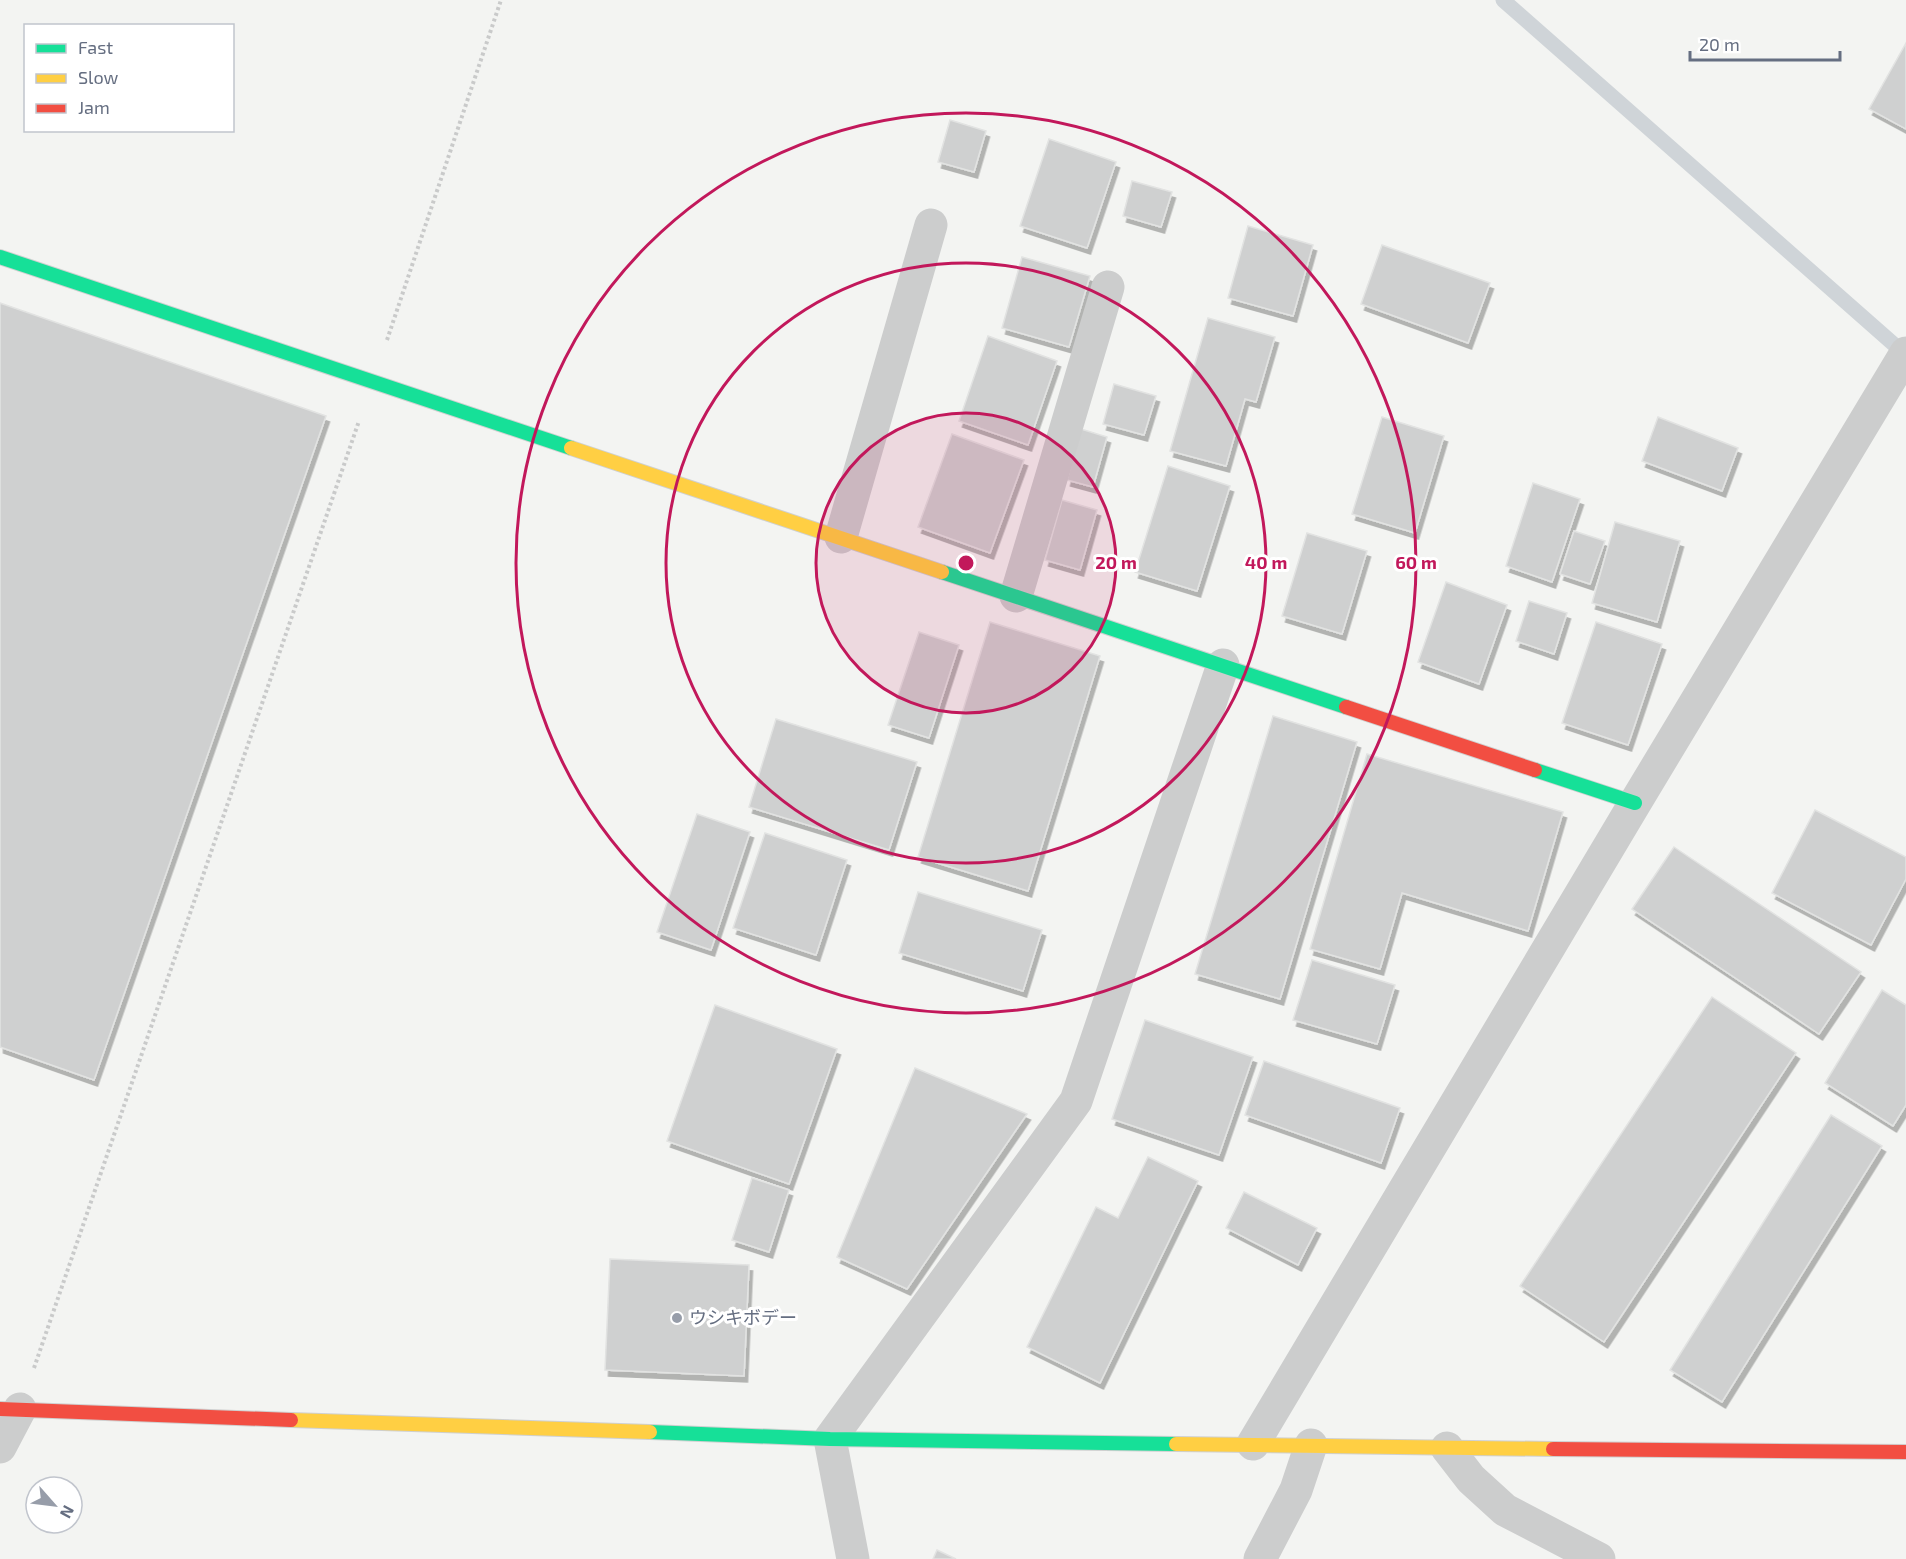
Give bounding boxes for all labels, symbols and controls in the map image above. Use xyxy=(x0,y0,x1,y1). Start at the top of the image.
legend xyxy=(24,24,234,132)
scale bar xyxy=(1690,24,1840,62)
text: 20 m xyxy=(1699,33,1740,55)
text: Fast xyxy=(78,36,113,58)
text: Slow xyxy=(78,66,119,88)
text: Jam xyxy=(78,96,110,118)
text: 20 m xyxy=(1095,551,1137,573)
text: 40 m xyxy=(1245,551,1287,573)
text: 60 m xyxy=(1395,551,1437,573)
centre of rings xyxy=(956,553,976,573)
place label: ウシキボデー xyxy=(689,1306,797,1328)
marker: ウシキボデー xyxy=(670,1311,684,1325)
north arrow xyxy=(24,1475,84,1535)
text: N xyxy=(57,1503,79,1522)

